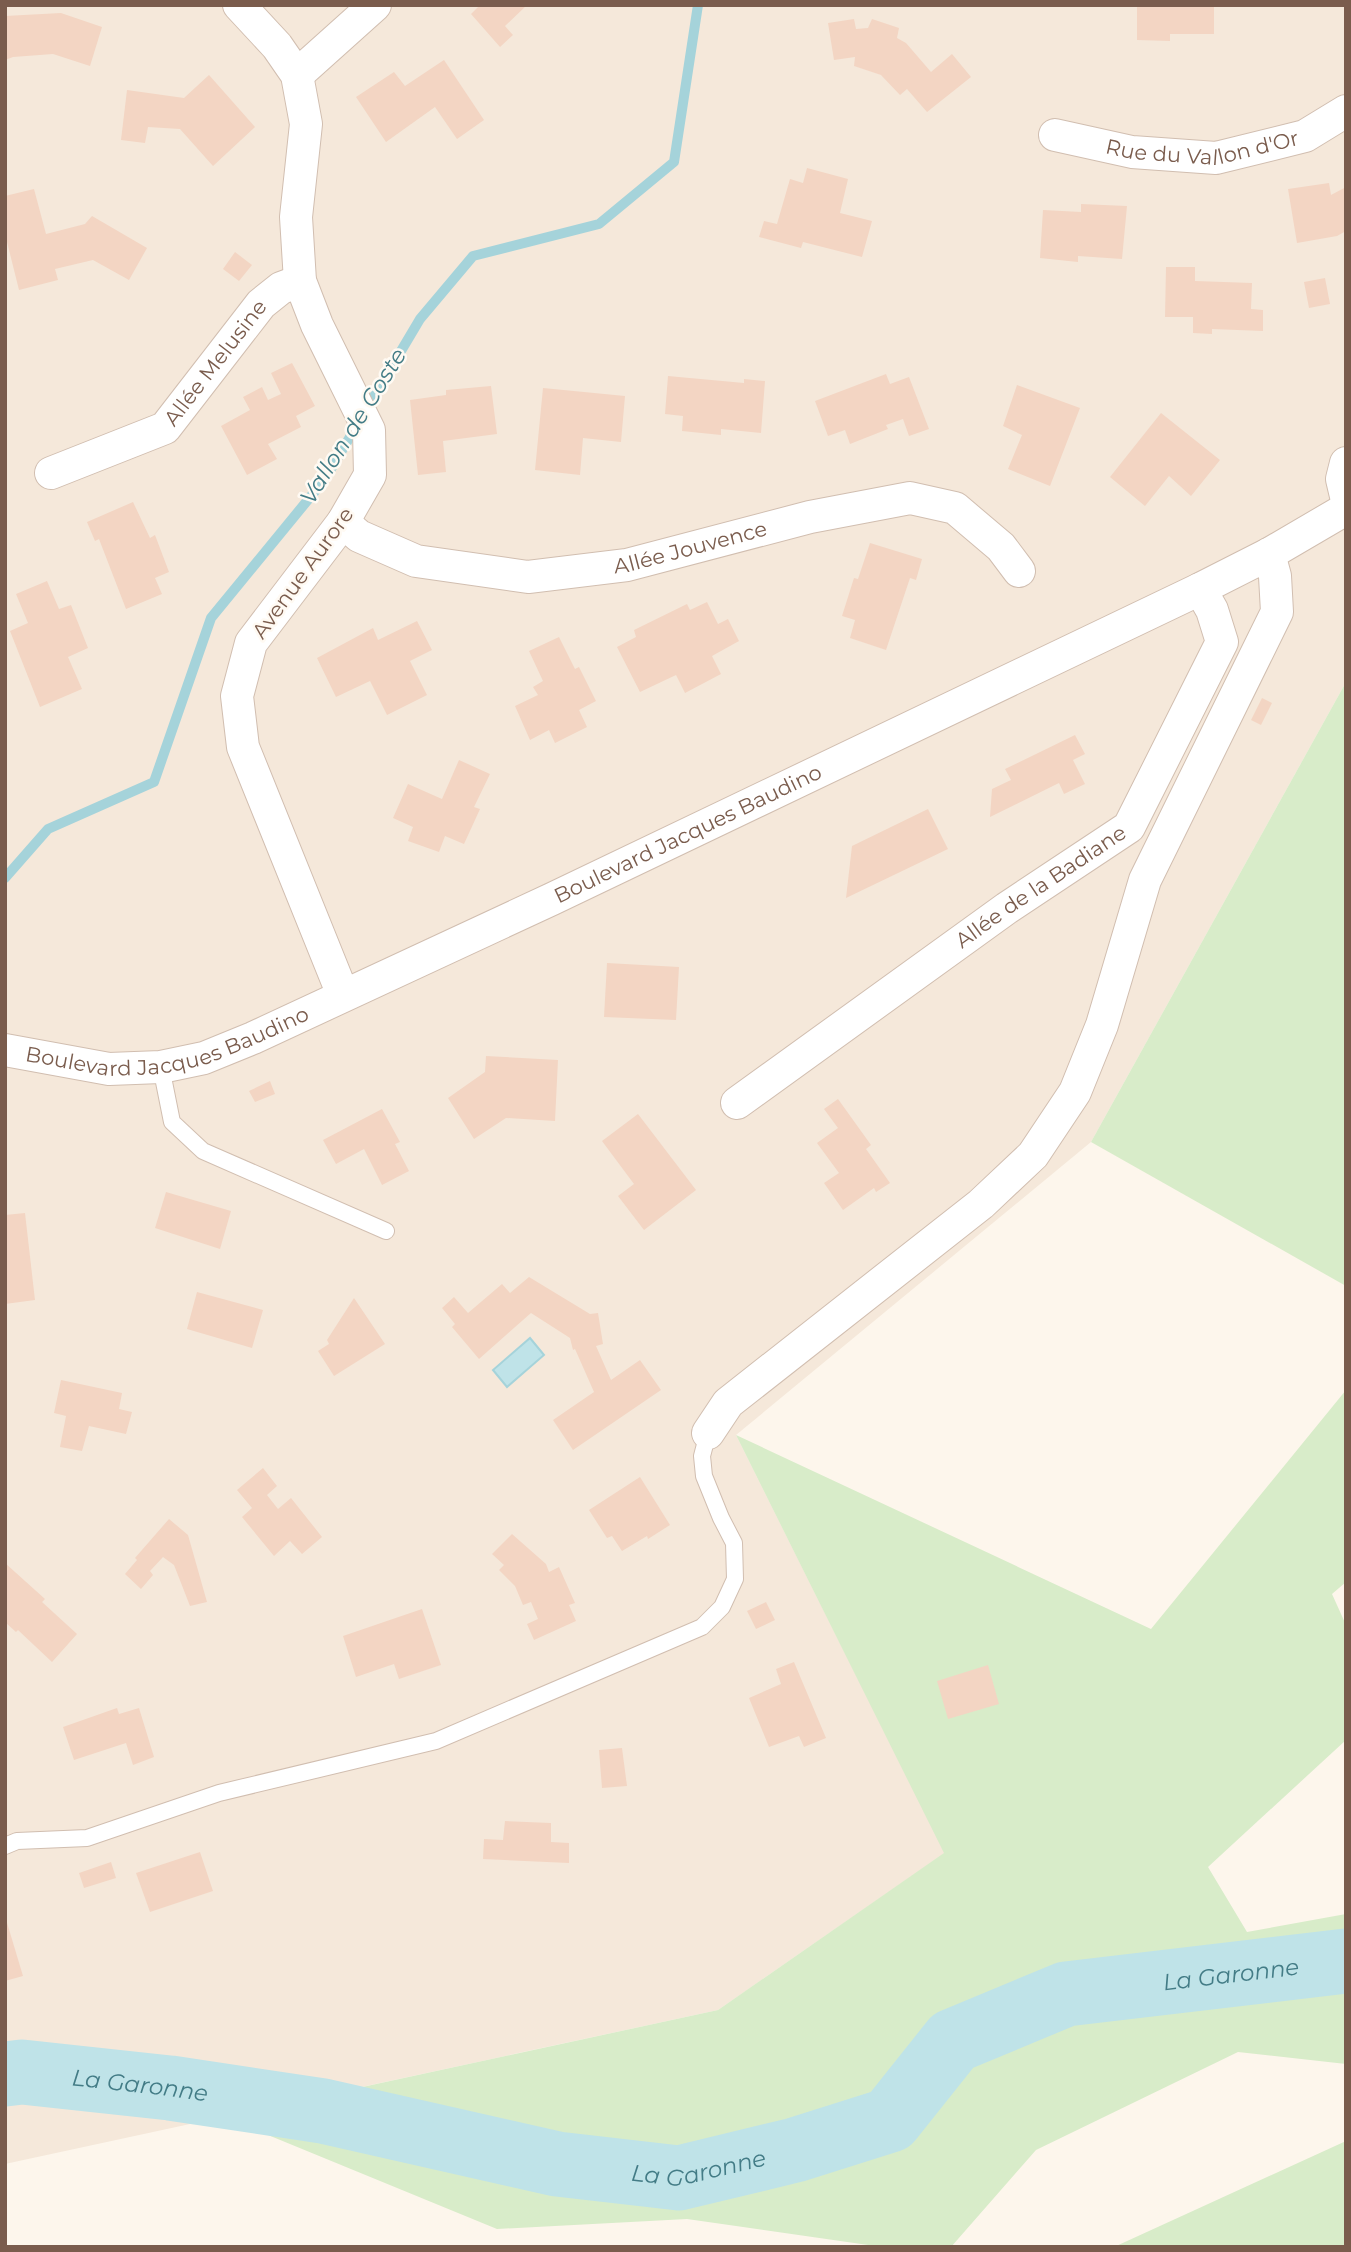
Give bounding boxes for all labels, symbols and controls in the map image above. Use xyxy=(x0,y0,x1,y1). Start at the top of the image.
street label: Rue du Vallon d'Or xyxy=(1103,125,1301,170)
street label: Allée Melusine xyxy=(158,295,272,430)
water label: Vallon de Coste xyxy=(294,343,412,509)
street label: Avenue Aurore xyxy=(247,502,359,643)
street label: Allée Jouvence xyxy=(612,516,770,578)
street label: Boulevard Jacques Baudino xyxy=(550,759,826,908)
street label: Allée de la Badiane xyxy=(950,820,1131,953)
street label: Boulevard Jacques Baudino xyxy=(24,1001,313,1081)
water label: La Garonne xyxy=(1161,1953,1301,1996)
water label: La Garonne xyxy=(71,2064,210,2108)
water label: La Garonne xyxy=(630,2144,769,2193)

